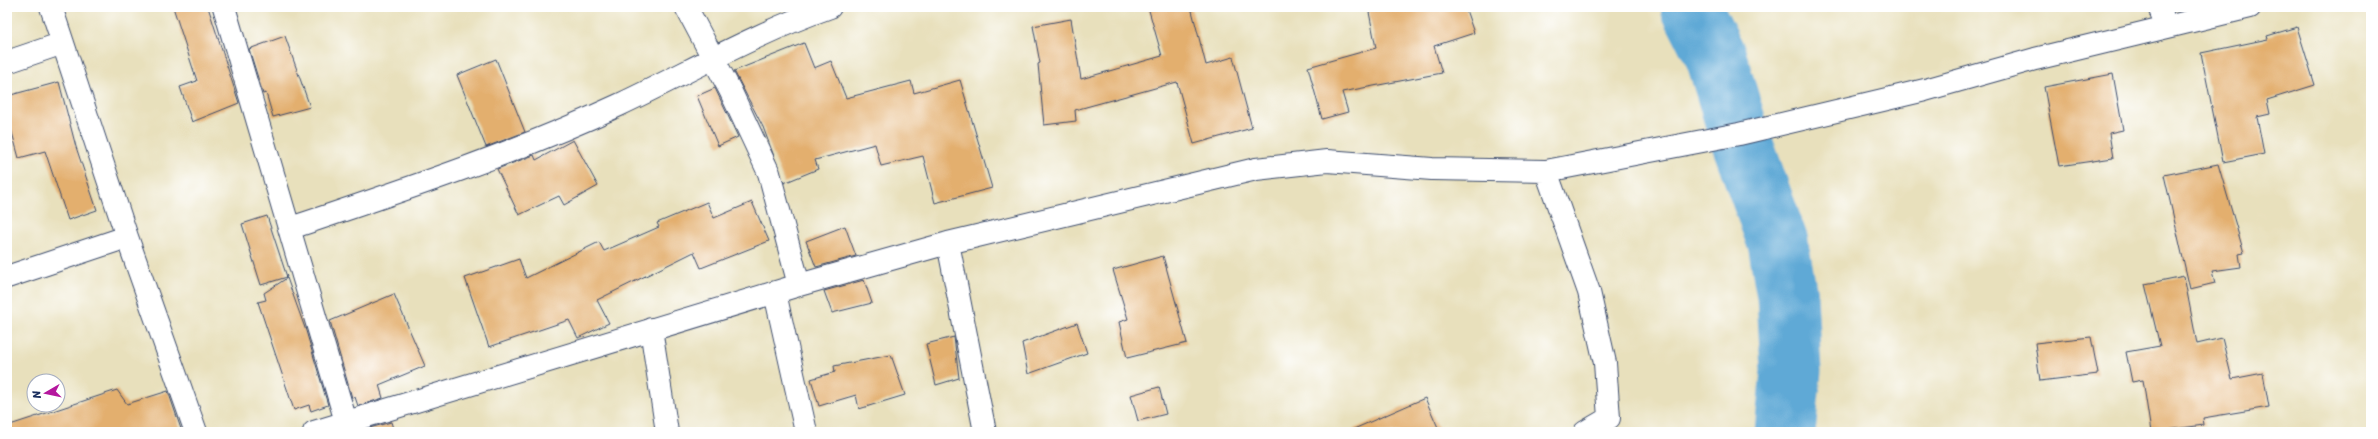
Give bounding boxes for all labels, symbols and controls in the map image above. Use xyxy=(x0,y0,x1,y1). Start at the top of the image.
north arrow xyxy=(26,373,66,413)
text: N xyxy=(27,389,47,401)

